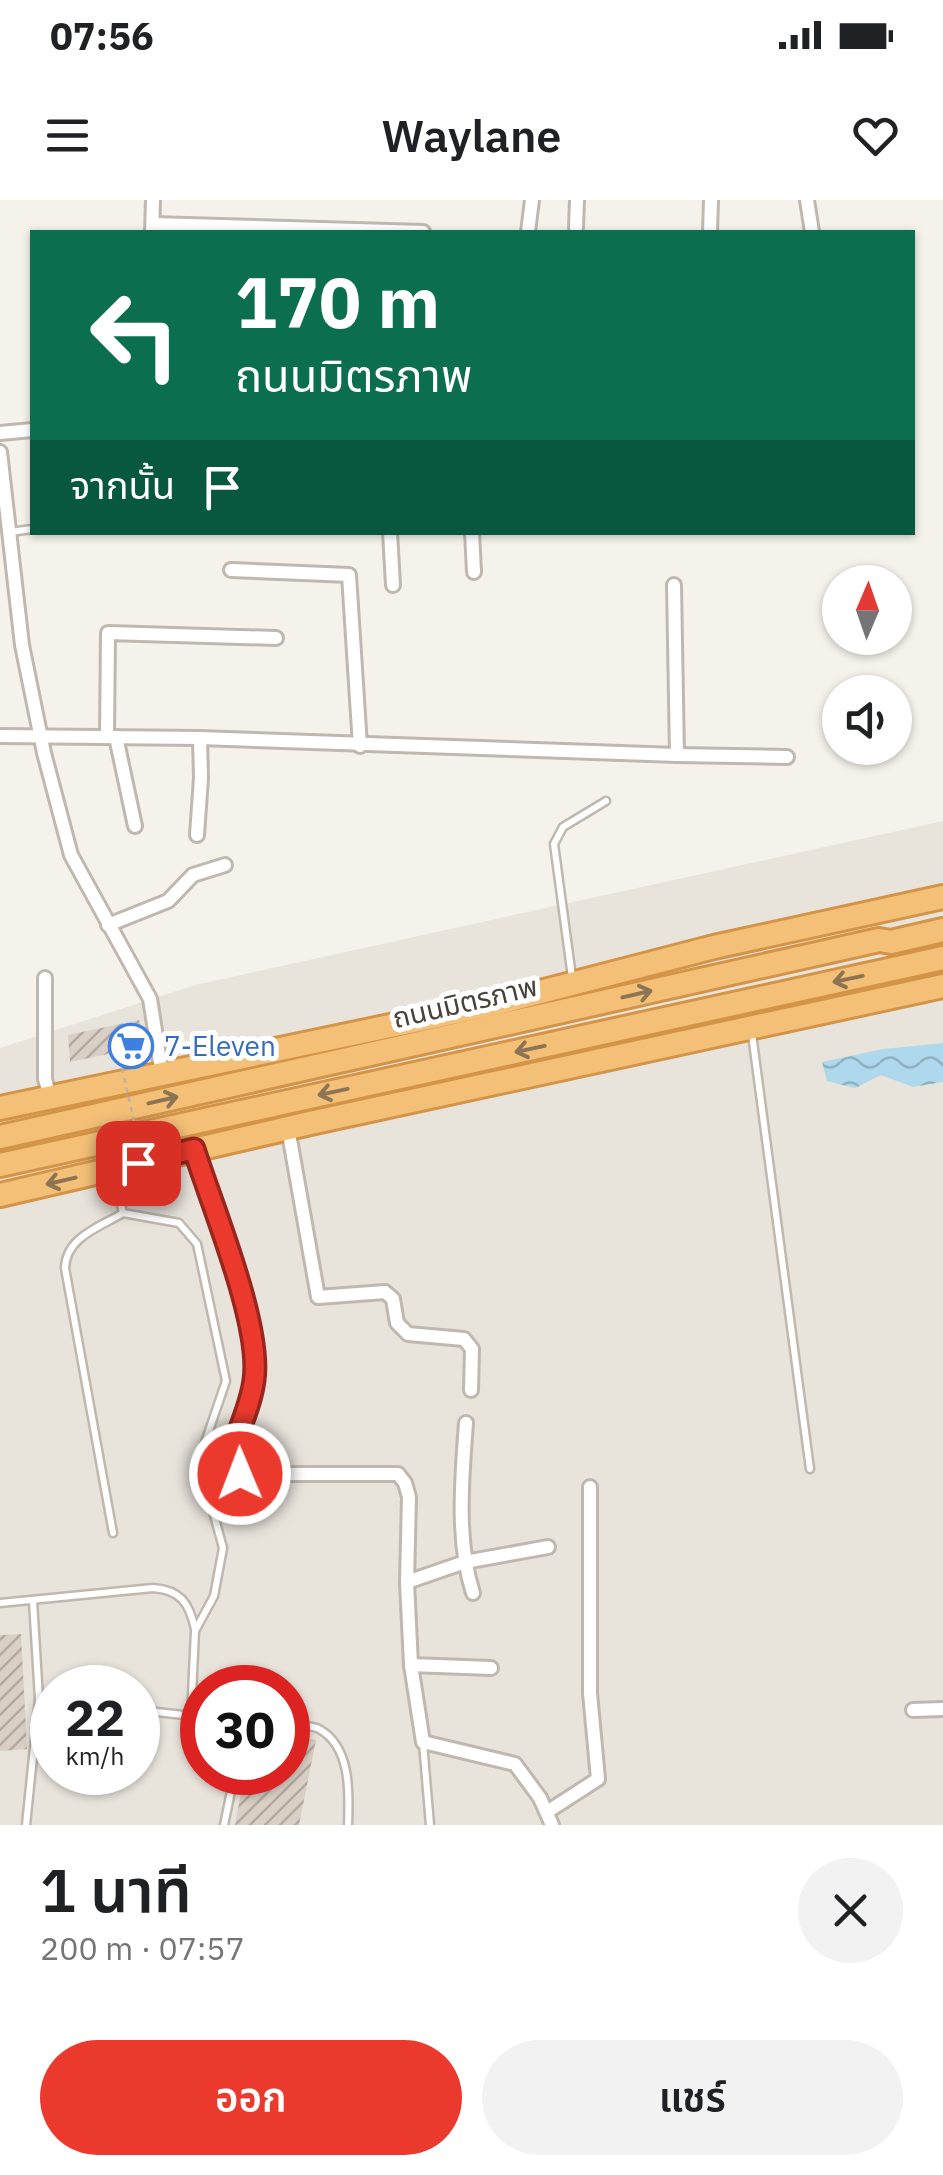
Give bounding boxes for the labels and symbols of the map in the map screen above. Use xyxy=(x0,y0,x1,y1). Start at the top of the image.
north arrow xyxy=(822,565,912,655)
street label: ถนนมิตรภาพ xyxy=(389,967,541,1036)
one-way arrow xyxy=(833,971,865,990)
one-way arrow xyxy=(620,984,652,1002)
supermarket icon: 7-Eleven xyxy=(108,1023,154,1069)
place label: 7-Eleven xyxy=(164,1027,276,1064)
one-way arrow xyxy=(515,1041,547,1060)
one-way arrow xyxy=(318,1084,350,1103)
one-way arrow xyxy=(147,1090,179,1108)
pin xyxy=(96,1121,181,1206)
one-way arrow xyxy=(46,1173,78,1191)
position arrow xyxy=(188,1422,292,1526)
speed limit sign: 30 xyxy=(180,1665,310,1795)

